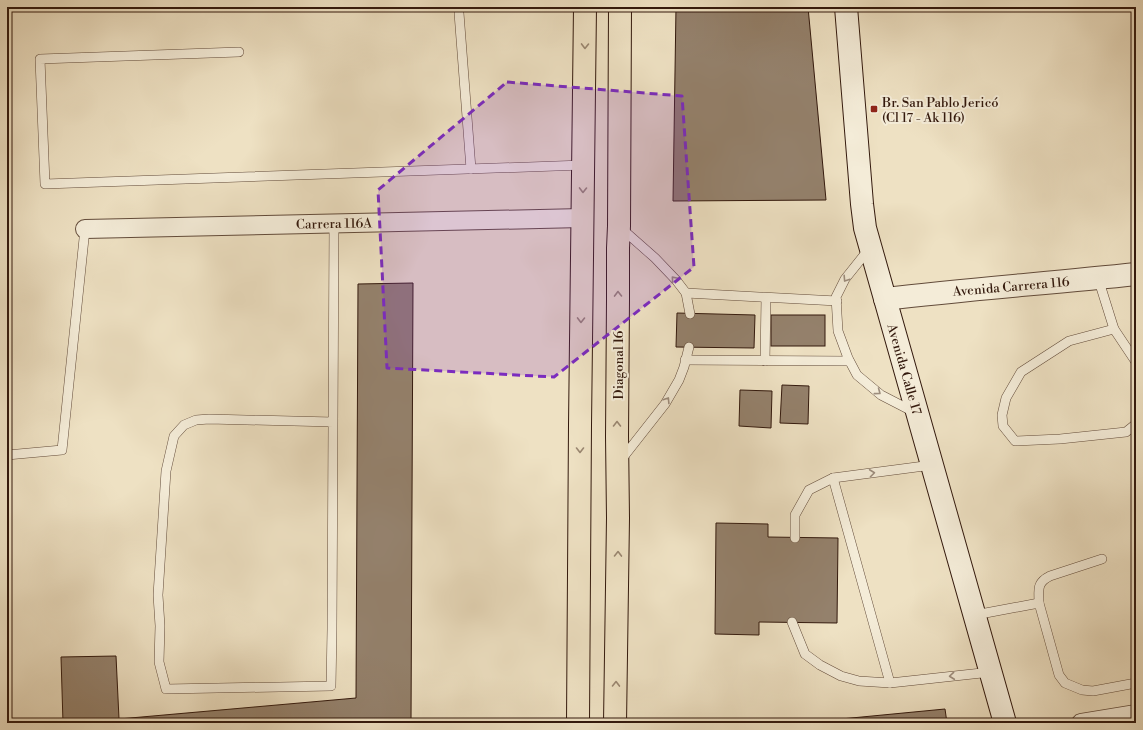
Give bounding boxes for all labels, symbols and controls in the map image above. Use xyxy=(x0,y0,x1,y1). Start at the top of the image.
one-way arrow xyxy=(580,43,589,49)
place label: Br. San Pablo Jericó (Cl 17 - Ak 116) xyxy=(881,95,999,126)
marker: Br. San Pablo Jericó (Cl 17 - Ak 116) xyxy=(869,104,879,114)
one-way arrow xyxy=(579,187,587,193)
street label: Carrera 116A xyxy=(296,215,373,233)
street label: Avenida Carrera 116 xyxy=(951,274,1070,300)
one-way arrow xyxy=(843,275,851,282)
one-way arrow xyxy=(672,276,679,284)
one-way arrow xyxy=(614,291,622,297)
one-way arrow xyxy=(577,317,585,323)
street label: Avenida Calle 17 xyxy=(883,321,925,417)
street label: Diagonal 16 xyxy=(611,330,627,399)
one-way arrow xyxy=(873,387,880,394)
one-way arrow xyxy=(662,397,670,404)
one-way arrow xyxy=(613,421,621,427)
one-way arrow xyxy=(576,447,584,453)
one-way arrow xyxy=(869,468,875,477)
one-way arrow xyxy=(614,551,622,557)
one-way arrow xyxy=(949,671,955,680)
one-way arrow xyxy=(612,681,620,687)

